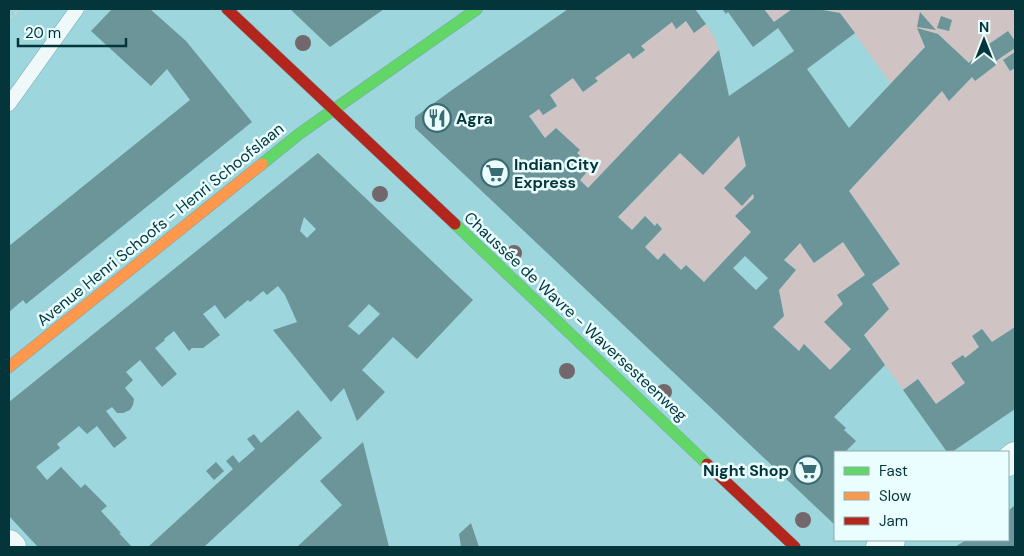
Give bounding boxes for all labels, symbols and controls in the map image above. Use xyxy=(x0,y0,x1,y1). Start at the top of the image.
scale bar xyxy=(18,15,125,47)
north arrow xyxy=(959,15,1009,65)
text: N xyxy=(979,18,989,36)
text: 20 m xyxy=(25,23,61,43)
restaurant icon: Agra xyxy=(422,103,452,133)
place label: Agra xyxy=(456,108,493,129)
street label: Avenue Henri Schoofs - Henri Schoofslaan xyxy=(33,118,288,331)
place label: Indian City Express xyxy=(514,154,599,193)
supermarket icon: Indian City Express xyxy=(480,158,510,188)
street label: Chaussée de Wavre - Waversesteenweg xyxy=(460,207,692,426)
legend xyxy=(834,451,1009,541)
supermarket icon: Night Shop xyxy=(793,455,823,485)
place label: Night Shop xyxy=(703,460,789,481)
text: Fast xyxy=(879,461,908,481)
text: Slow xyxy=(879,486,912,506)
text: Jam xyxy=(879,511,908,531)

